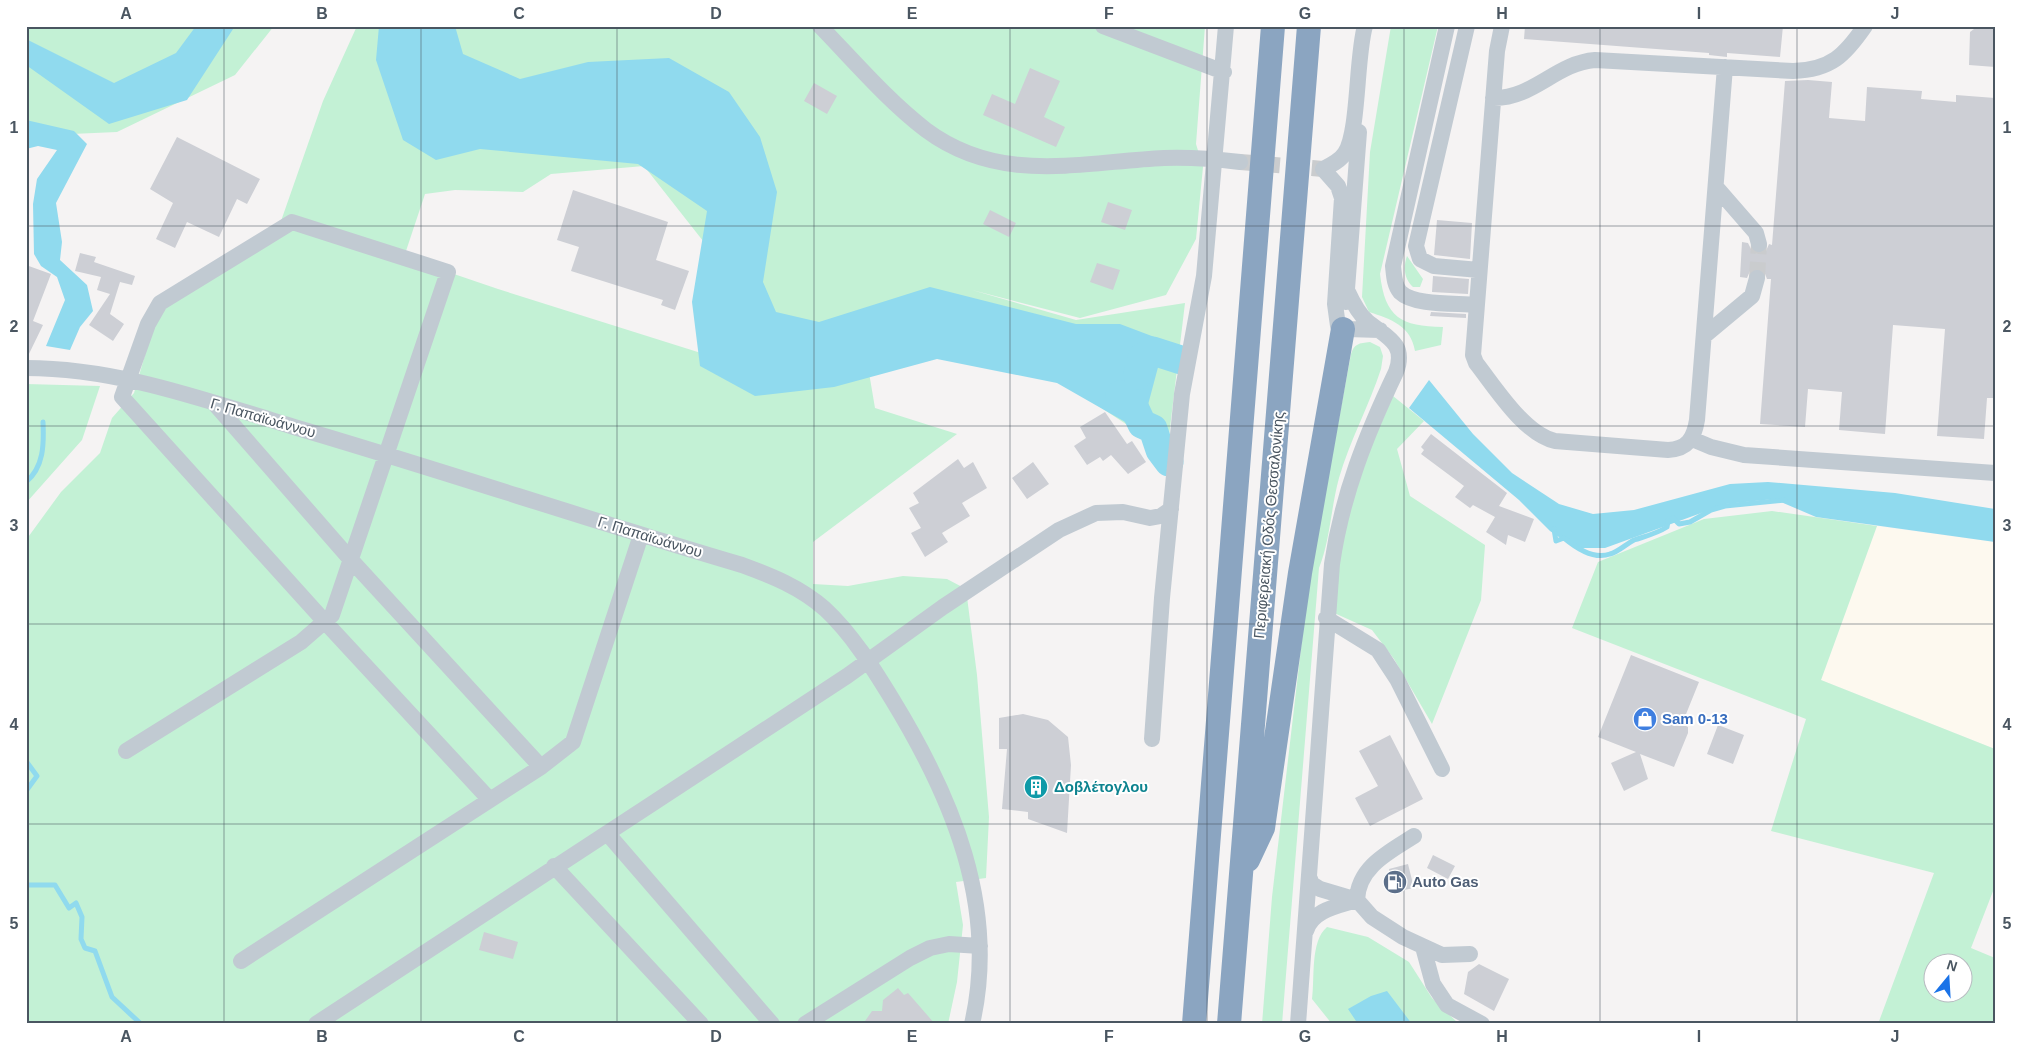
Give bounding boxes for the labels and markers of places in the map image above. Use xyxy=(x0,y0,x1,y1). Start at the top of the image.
shop icon: Sam 0-13 xyxy=(1632,706,1658,732)
place label: Sam 0-13 xyxy=(1662,710,1728,727)
building icon: Δοβλέτογλου xyxy=(1023,774,1049,800)
place label: Δοβλέτογλου xyxy=(1054,778,1148,795)
fuel station icon: Auto Gas xyxy=(1382,869,1408,895)
place label: Auto Gas xyxy=(1412,873,1479,890)

